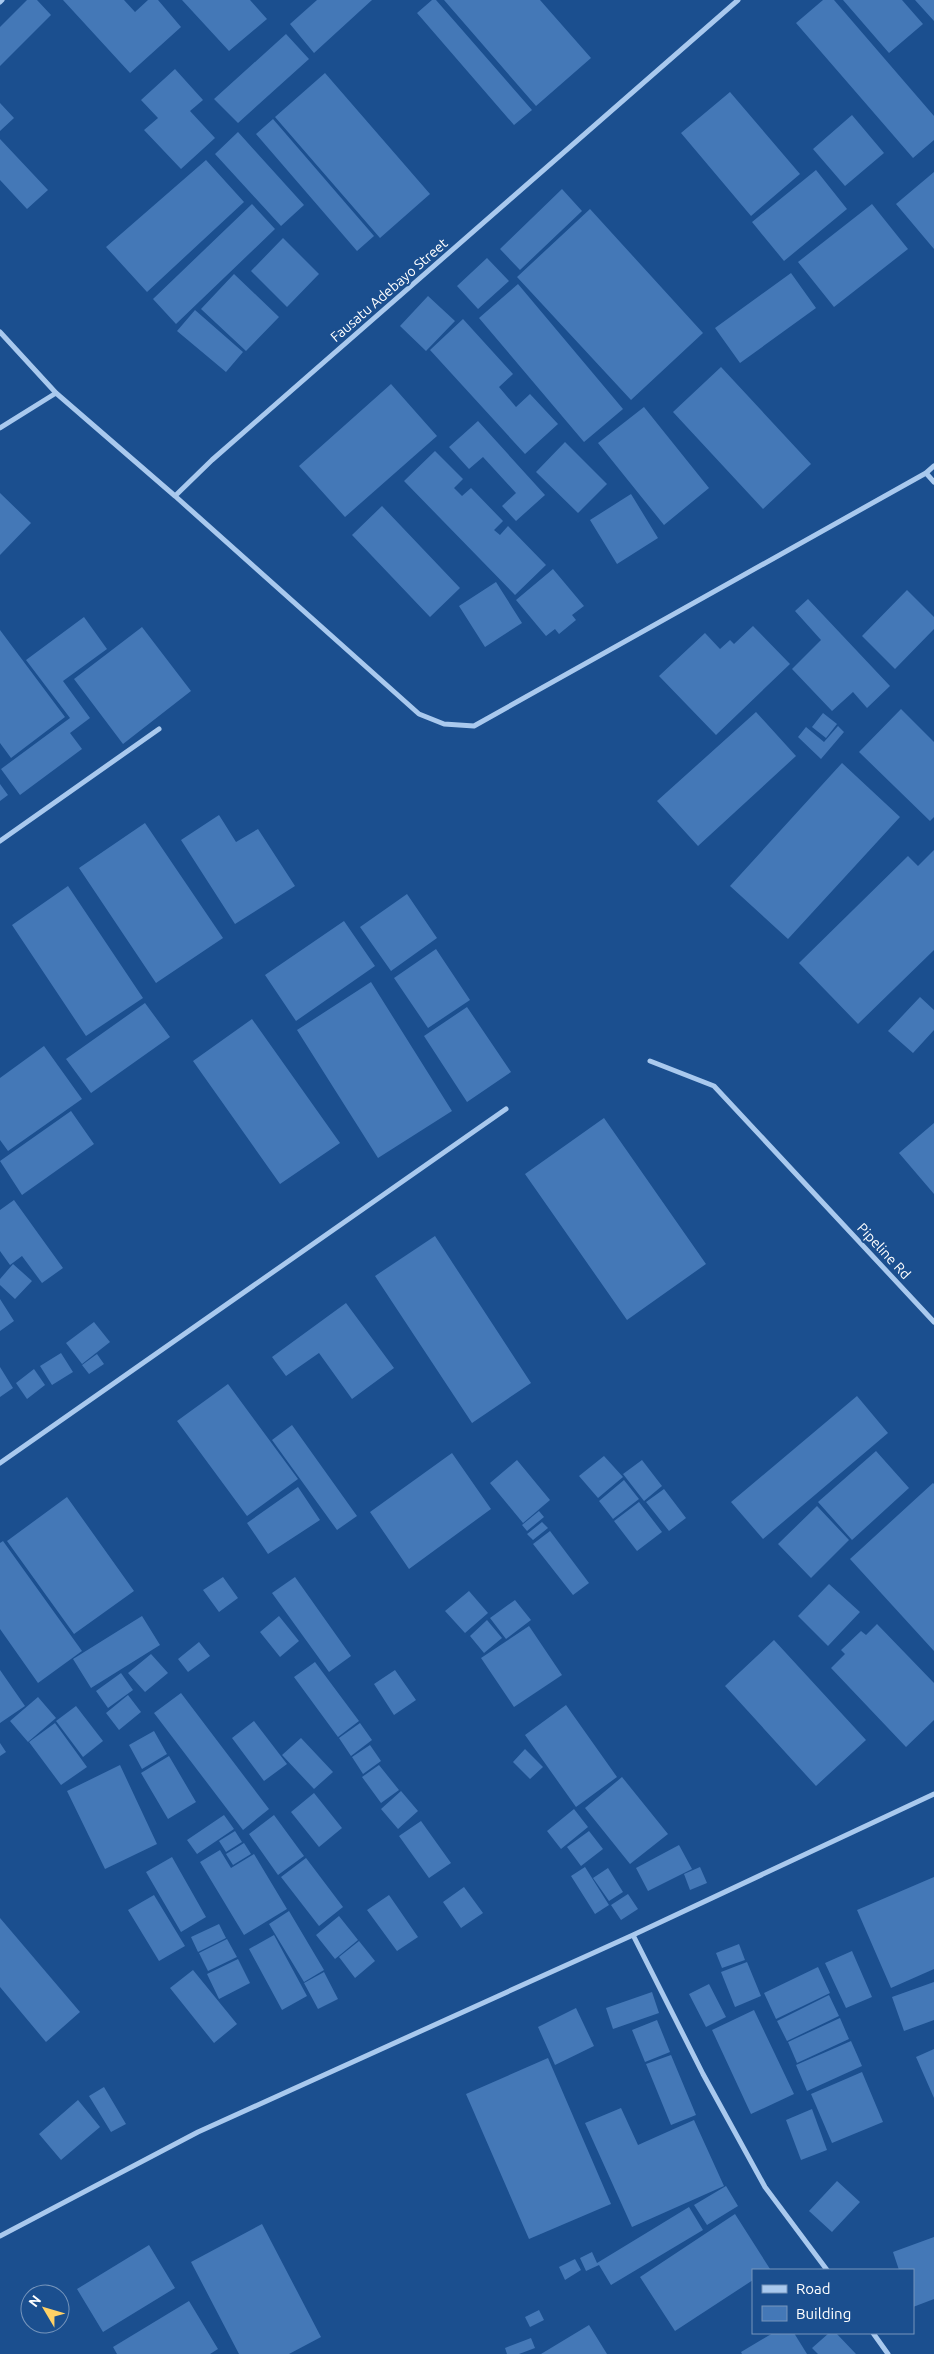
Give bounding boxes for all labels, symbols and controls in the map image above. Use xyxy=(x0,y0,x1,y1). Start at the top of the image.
street label: Fausatu Adebayo Street xyxy=(327,235,451,345)
street label: Pipeline Rd xyxy=(854,1220,914,1282)
legend xyxy=(752,2269,914,2334)
text: Road xyxy=(796,2280,831,2297)
north arrow xyxy=(20,2284,70,2334)
text: N xyxy=(25,2292,44,2310)
text: Building xyxy=(796,2305,851,2322)

